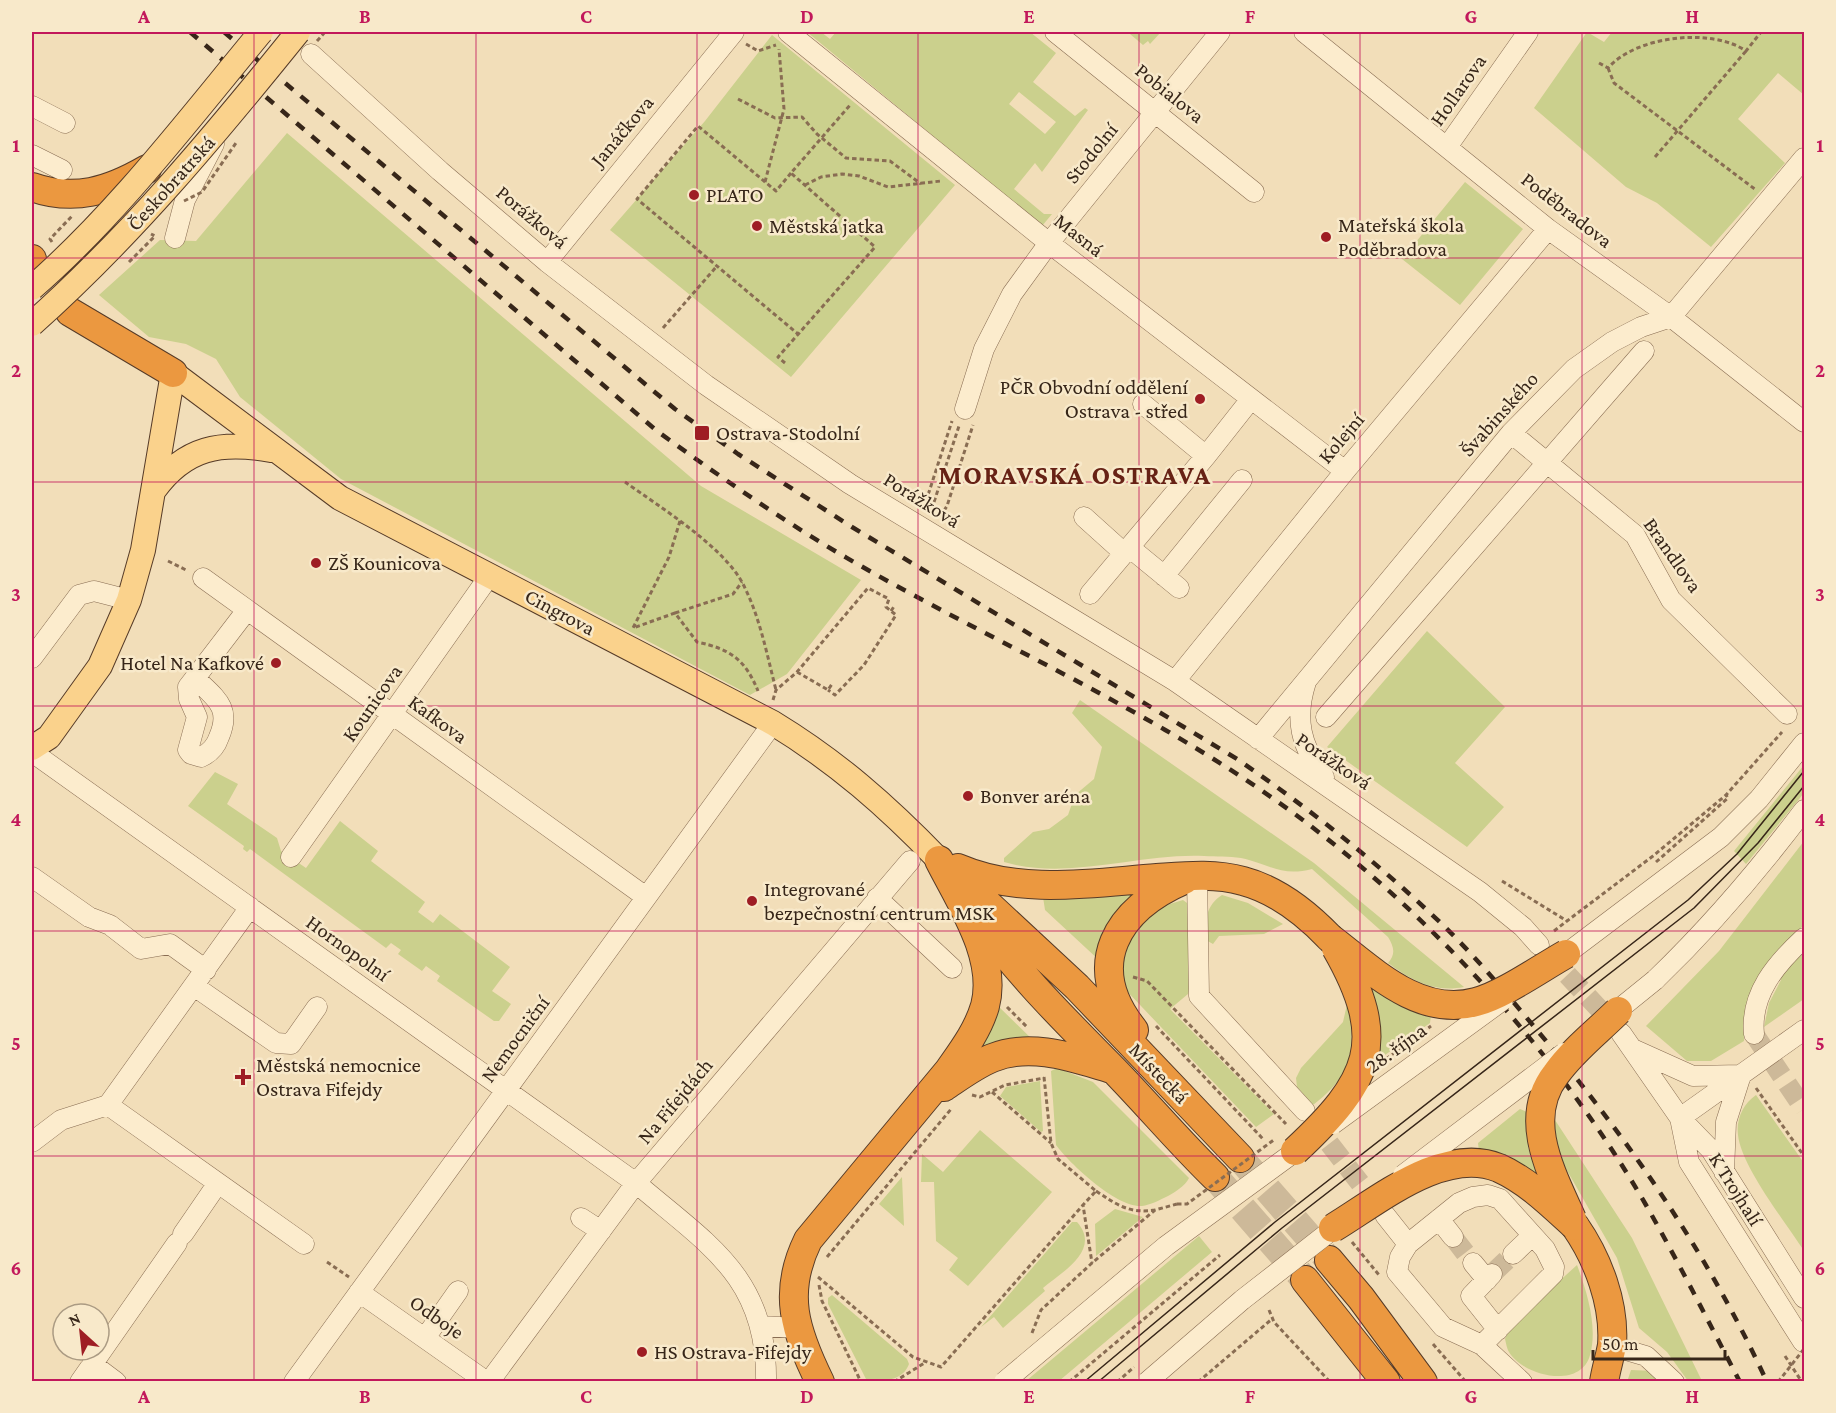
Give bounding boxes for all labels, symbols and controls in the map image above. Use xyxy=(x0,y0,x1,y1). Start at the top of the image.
text: A xyxy=(137,5,151,27)
text: B xyxy=(359,5,371,27)
text: C xyxy=(580,5,592,27)
text: D xyxy=(800,5,814,27)
text: E xyxy=(1023,5,1035,27)
text: F xyxy=(1245,5,1256,27)
text: G xyxy=(1465,5,1478,27)
text: H xyxy=(1685,5,1699,27)
street label: Hollarova xyxy=(1425,49,1491,130)
street label: Pobialova xyxy=(1131,58,1210,128)
street label: Janáčkova xyxy=(584,90,659,173)
street label: Stodolní xyxy=(1059,117,1124,188)
street label: Českobratrská xyxy=(122,130,220,236)
text: 1 xyxy=(12,134,20,156)
text: 1 xyxy=(1816,134,1824,156)
street label: Poděbradova xyxy=(1517,167,1618,253)
street label: Porážková xyxy=(491,180,573,254)
place label: PLATO xyxy=(706,183,764,207)
marker: PLATO xyxy=(687,188,701,202)
street label: Masná xyxy=(1049,208,1109,262)
place label: Mateřská škola Poděbradova xyxy=(1338,213,1464,261)
place label: Městská jatka xyxy=(769,214,884,238)
marker: Městská jatka xyxy=(750,219,764,233)
marker: Mateřská škola Poděbradova xyxy=(1319,230,1333,244)
text: 2 xyxy=(11,359,21,381)
text: 2 xyxy=(1815,359,1825,381)
street label: Švabinského xyxy=(1455,367,1543,461)
place label: PČR Obvodní oddělení Ostrava - střed xyxy=(1000,375,1190,423)
marker: PČR Obvodní oddělení Ostrava - střed xyxy=(1193,392,1207,406)
street label: Kolejní xyxy=(1313,407,1370,468)
place label: Ostrava-Stodolní xyxy=(716,421,861,445)
marker: Ostrava-Stodolní xyxy=(693,424,711,442)
district label: MORAVSKÁ OSTRAVA xyxy=(938,460,1212,490)
street label: Porážková xyxy=(879,467,965,533)
street label: Brandlova xyxy=(1639,513,1708,597)
place label: ZŠ Kounicova xyxy=(328,551,441,575)
marker: ZŠ Kounicova xyxy=(309,556,323,570)
text: 3 xyxy=(11,583,21,605)
text: 3 xyxy=(1815,583,1825,605)
street label: Cingrova xyxy=(521,584,599,641)
place label: Hotel Na Kafkové xyxy=(120,651,264,675)
marker: Hotel Na Kafkové xyxy=(269,656,283,670)
street label: Kounicova xyxy=(337,660,407,746)
street label: Kafkova xyxy=(404,690,472,749)
street label: Porážková xyxy=(1292,727,1376,795)
place label: Bonver aréna xyxy=(980,784,1091,808)
marker: Bonver aréna xyxy=(961,789,975,803)
text: 4 xyxy=(11,808,22,830)
text: 4 xyxy=(1815,808,1826,830)
place label: Integrované bezpečnostní centrum MSK xyxy=(764,877,995,925)
marker: Integrované bezpečnostní centrum MSK xyxy=(745,894,759,908)
street label: Hornopolní xyxy=(302,910,396,987)
street label: Nemocniční xyxy=(476,990,555,1087)
street label: 28. října xyxy=(1361,1018,1431,1078)
text: 5 xyxy=(11,1032,21,1054)
text: 5 xyxy=(1815,1032,1825,1054)
street label: Místecká xyxy=(1124,1038,1194,1109)
place label: Městská nemocnice Ostrava Fifejdy xyxy=(256,1053,421,1101)
street label: Na Fifejdách xyxy=(632,1053,718,1149)
marker: Městská nemocnice Ostrava Fifejdy xyxy=(234,1068,252,1086)
street label: K Trojhalí xyxy=(1704,1148,1769,1231)
text: 6 xyxy=(11,1257,21,1279)
text: 6 xyxy=(1815,1257,1825,1279)
street label: Odboje xyxy=(405,1290,469,1344)
north arrow xyxy=(51,1302,111,1362)
text: N xyxy=(66,1309,83,1329)
scale bar xyxy=(1593,1323,1725,1361)
text: 50 m xyxy=(1602,1334,1639,1354)
place label: HS Ostrava-Fifejdy xyxy=(654,1340,812,1364)
marker: HS Ostrava-Fifejdy xyxy=(635,1345,649,1359)
text: A xyxy=(137,1385,151,1407)
text: B xyxy=(359,1385,371,1407)
text: C xyxy=(580,1385,592,1407)
text: D xyxy=(800,1385,814,1407)
text: E xyxy=(1023,1385,1035,1407)
text: F xyxy=(1245,1385,1256,1407)
text: G xyxy=(1465,1385,1478,1407)
text: H xyxy=(1685,1385,1699,1407)

